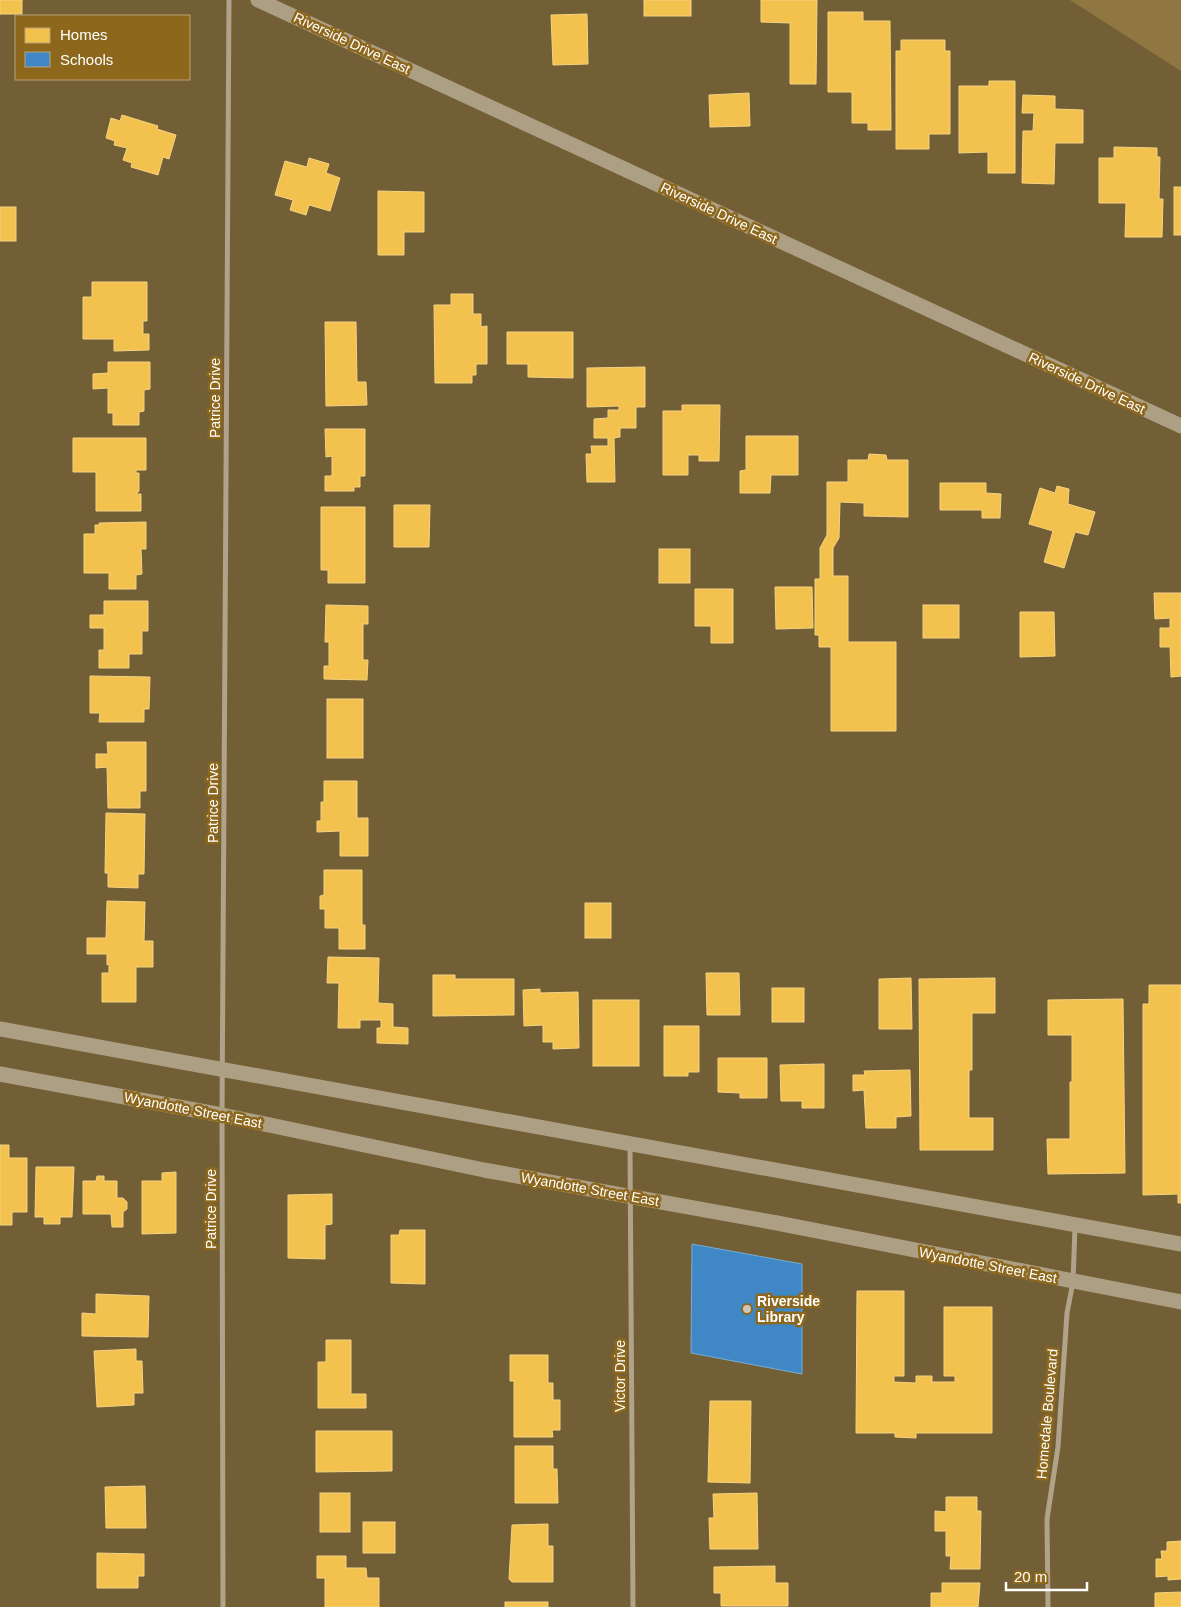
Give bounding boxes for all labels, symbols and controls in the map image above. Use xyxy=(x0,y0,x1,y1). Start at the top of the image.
street label: Riverside Drive East xyxy=(291,9,413,77)
legend xyxy=(15,15,190,80)
text: Homes xyxy=(60,26,108,43)
text: Schools xyxy=(60,51,113,68)
street label: Riverside Drive East xyxy=(658,179,780,247)
street label: Riverside Drive East xyxy=(1026,349,1148,417)
street label: Patrice Drive xyxy=(207,358,223,438)
street label: Patrice Drive xyxy=(205,763,221,843)
street label: Wyandotte Street East xyxy=(123,1089,263,1131)
street label: Patrice Drive xyxy=(203,1169,219,1249)
street label: Wyandotte Street East xyxy=(520,1169,660,1209)
street label: Wyandotte Street East xyxy=(918,1244,1058,1286)
place label: Riverside Library xyxy=(757,1293,820,1325)
marker: Riverside Library xyxy=(741,1303,753,1315)
street label: Victor Drive xyxy=(612,1340,628,1412)
street label: Homedale Boulevard xyxy=(1033,1348,1061,1480)
scale bar xyxy=(1006,1560,1087,1592)
text: 20 m xyxy=(1014,1568,1047,1585)

